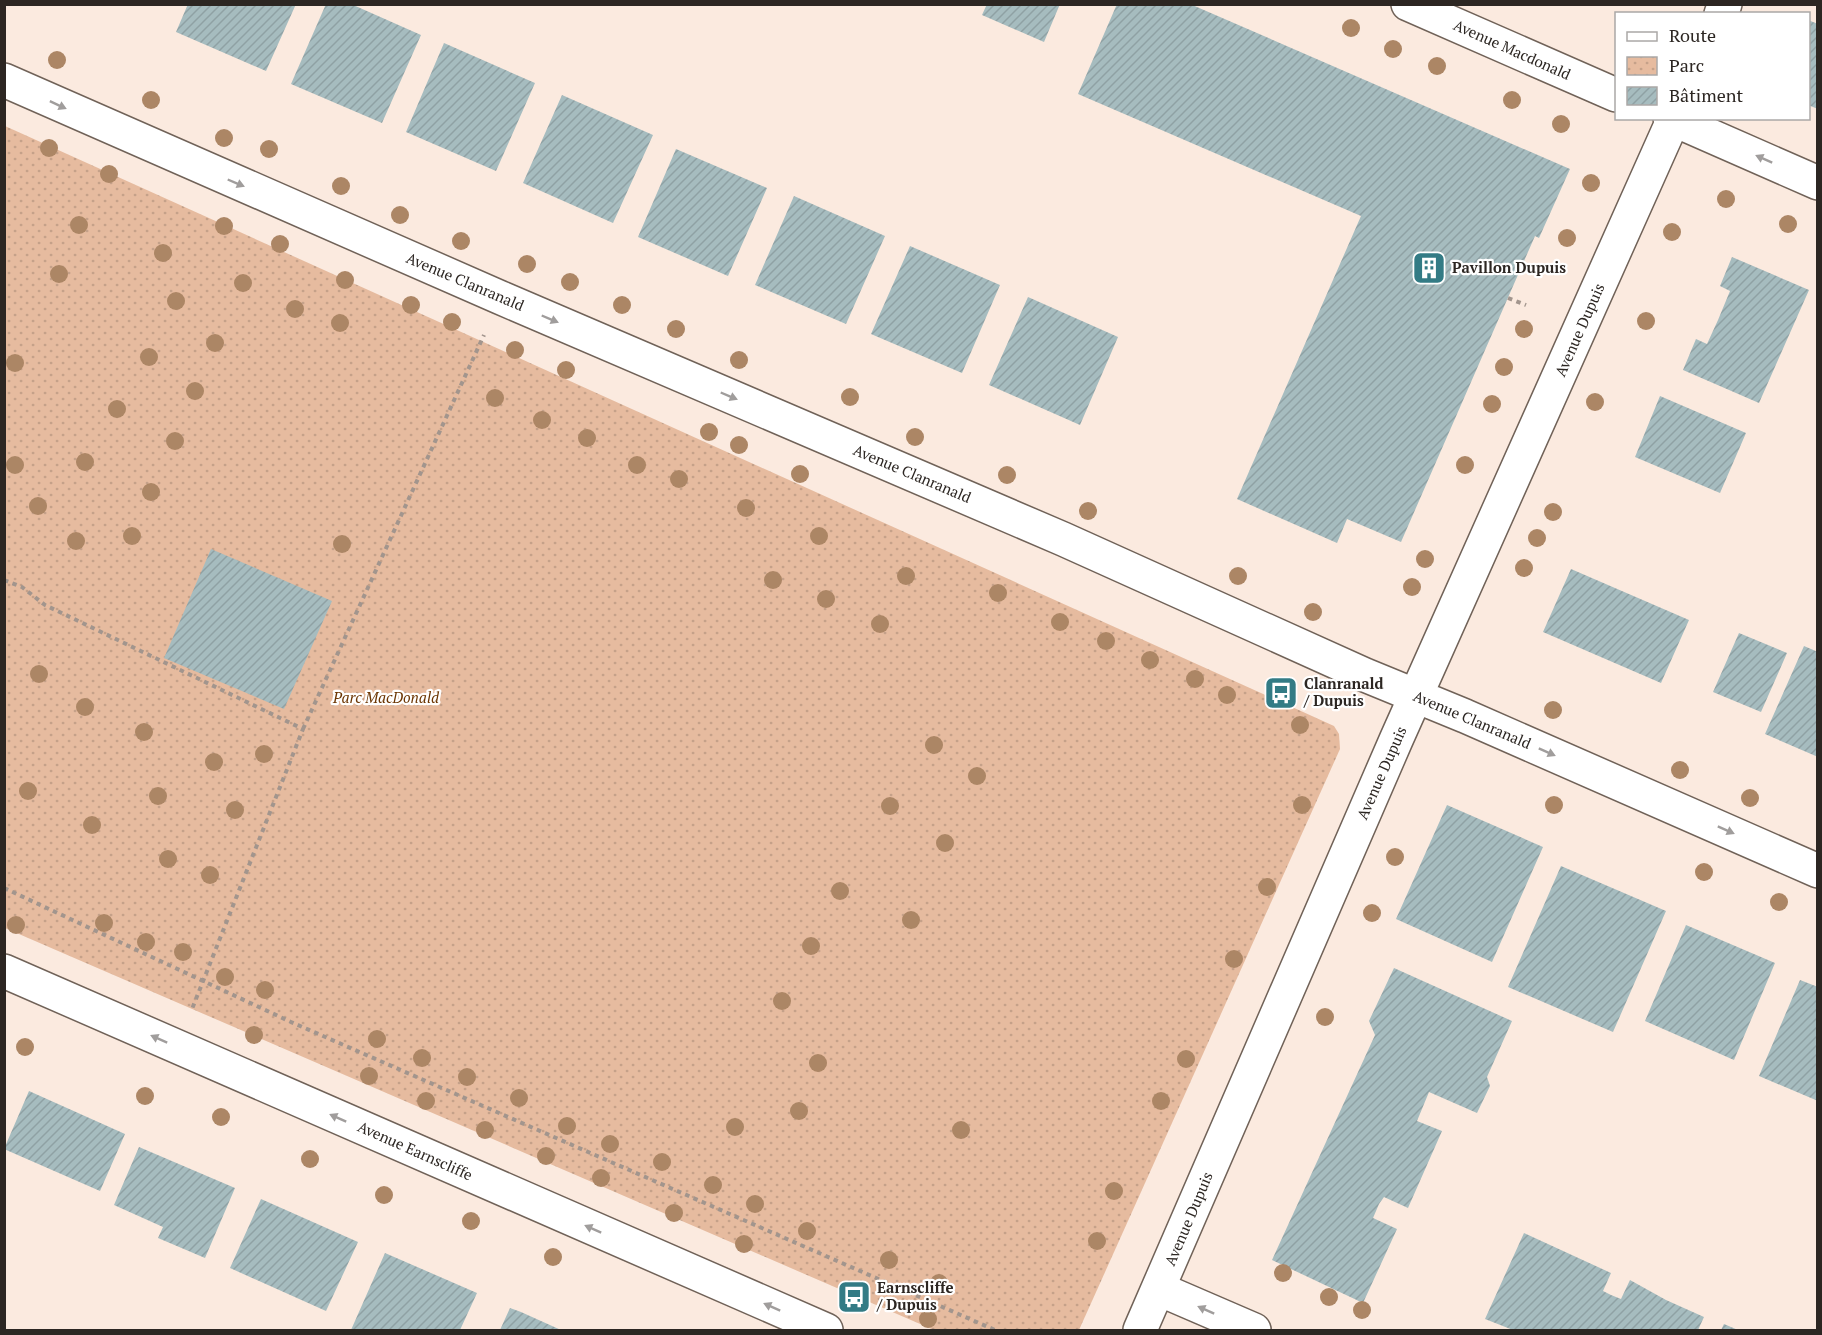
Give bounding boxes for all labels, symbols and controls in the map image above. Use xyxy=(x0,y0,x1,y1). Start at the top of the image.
legend xyxy=(1615,12,1810,120)
street label: Avenue Macdonald xyxy=(1451,14,1574,84)
text: Route xyxy=(1669,23,1716,47)
text: Parc xyxy=(1669,53,1704,77)
text: Bâtiment xyxy=(1669,83,1744,107)
one-way arrow xyxy=(49,100,66,109)
one-way arrow xyxy=(1755,154,1773,163)
one-way arrow xyxy=(228,178,246,188)
street label: Avenue Clanranald xyxy=(403,247,527,315)
building icon: Pavillon Dupuis xyxy=(1411,250,1447,286)
place label: Pavillon Dupuis xyxy=(1452,257,1566,277)
street label: Avenue Dupuis xyxy=(1550,280,1609,379)
one-way arrow xyxy=(541,315,559,324)
one-way arrow xyxy=(721,391,739,401)
street label: Avenue Clanranald xyxy=(850,439,974,507)
place label: Clanranald / Dupuis xyxy=(1303,673,1384,710)
bus stop icon: Clanranald / Dupuis xyxy=(1263,675,1299,711)
street label: Avenue Clanranald xyxy=(1410,685,1534,753)
park label: Parc MacDonald xyxy=(332,687,440,707)
street label: Avenue Dupuis xyxy=(1352,723,1411,822)
one-way arrow xyxy=(1539,747,1557,757)
one-way arrow xyxy=(1717,826,1734,835)
one-way arrow xyxy=(150,1034,168,1044)
one-way arrow xyxy=(329,1113,346,1122)
street label: Avenue Earnscliffe xyxy=(355,1116,476,1184)
street label: Avenue Dupuis xyxy=(1159,1169,1217,1269)
one-way arrow xyxy=(584,1224,602,1234)
place label: Earnscliffe / Dupuis xyxy=(876,1277,954,1314)
bus stop icon: Earnscliffe / Dupuis xyxy=(836,1279,872,1315)
one-way arrow xyxy=(763,1302,781,1311)
one-way arrow xyxy=(1197,1305,1215,1315)

